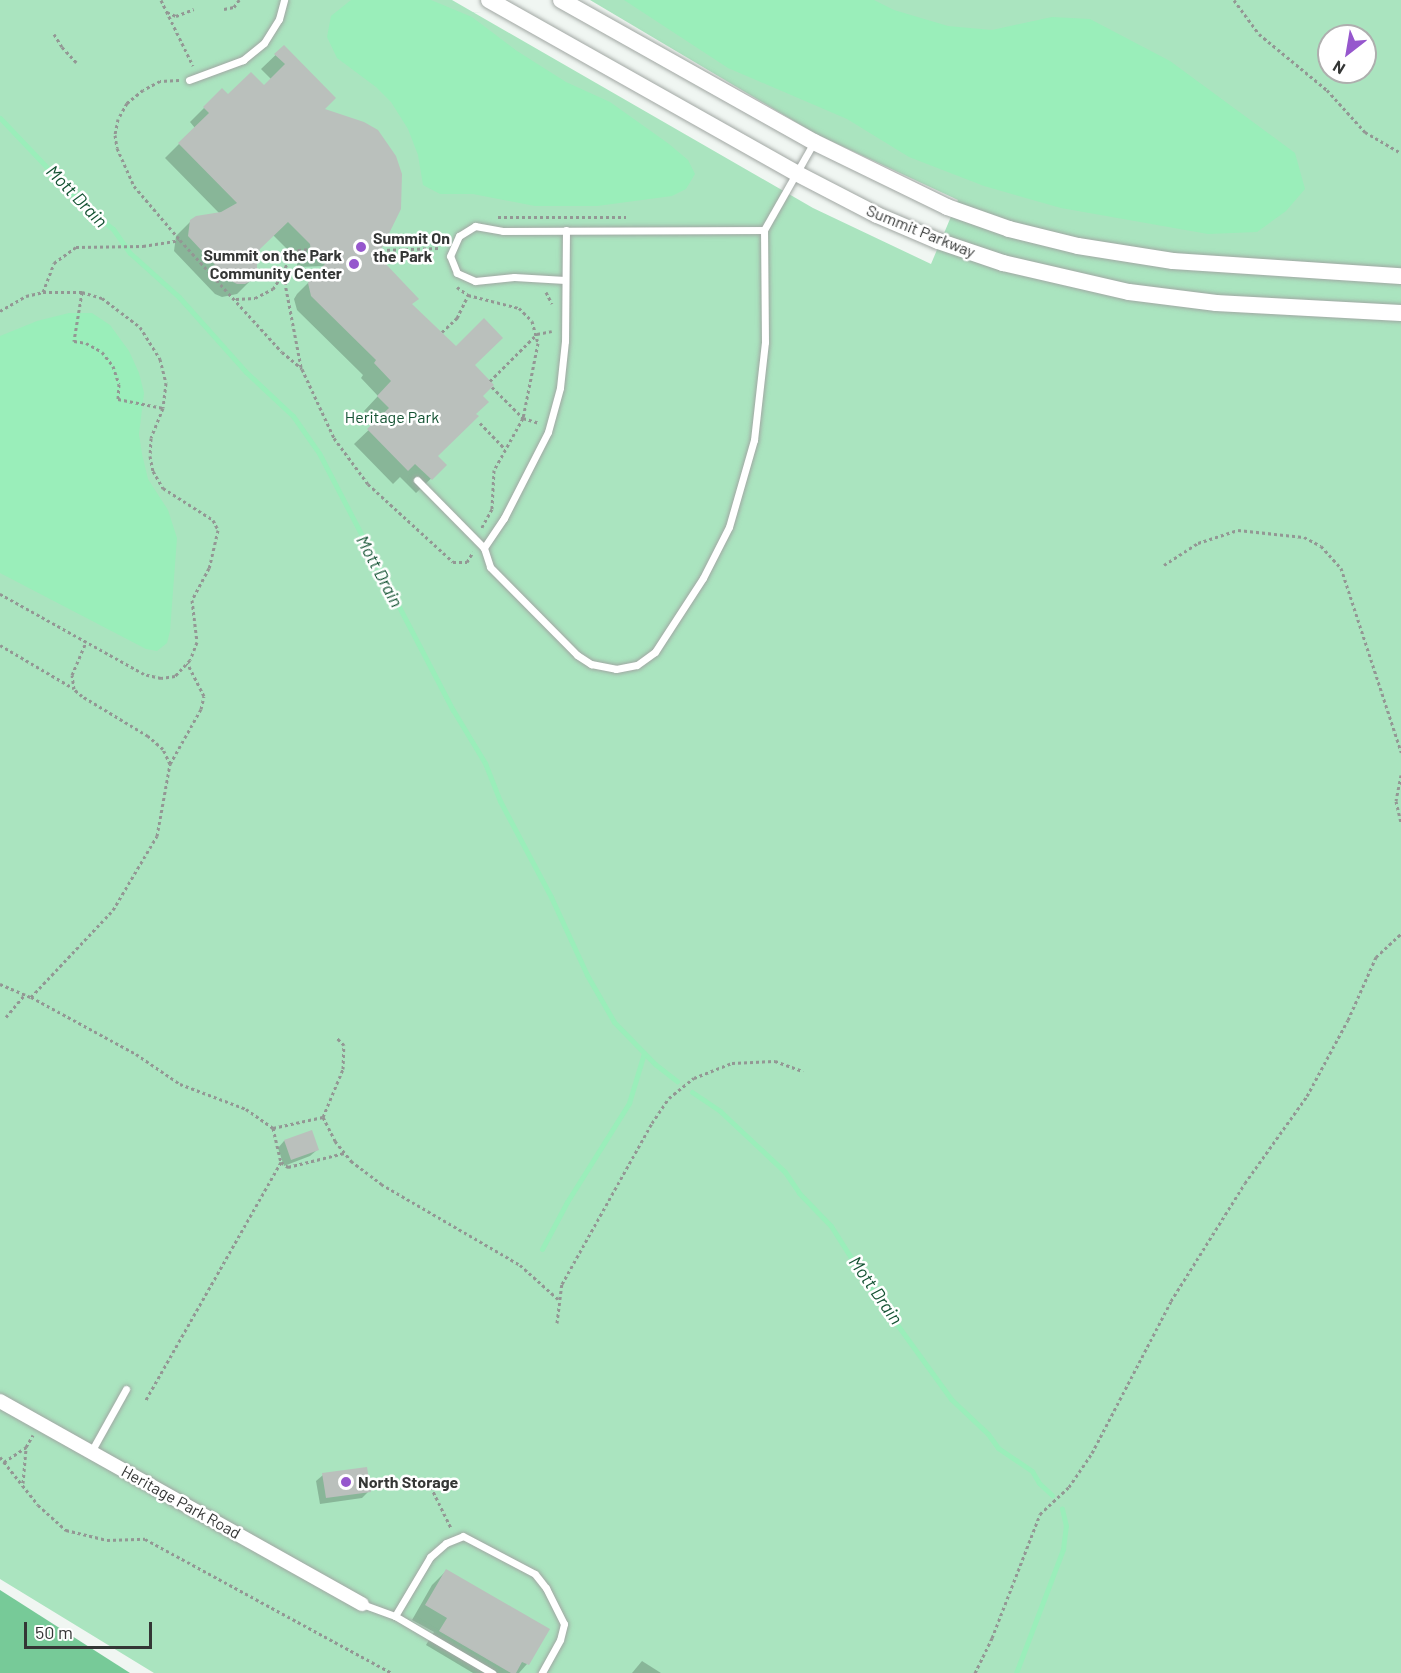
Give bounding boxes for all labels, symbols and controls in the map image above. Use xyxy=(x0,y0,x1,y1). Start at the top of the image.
north arrow xyxy=(1317,24,1377,84)
text: N xyxy=(1329,57,1348,79)
water label: Mott Drain xyxy=(42,160,112,232)
street label: Summit Parkway xyxy=(864,200,978,262)
place label: Summit On the Park xyxy=(373,228,450,266)
marker: Summit On the Park xyxy=(354,240,368,254)
place label: Summit on the Park Community Center xyxy=(204,245,342,283)
marker: Summit on the Park Community Center xyxy=(347,257,361,271)
park label: Heritage Park xyxy=(345,407,439,427)
water label: Mott Drain xyxy=(352,531,408,611)
water label: Mott Drain xyxy=(845,1252,907,1328)
street label: Heritage Park Road xyxy=(118,1461,244,1543)
place label: North Storage xyxy=(358,1472,458,1492)
marker: North Storage xyxy=(339,1475,353,1489)
scale bar xyxy=(27,1610,154,1648)
text: 50 m xyxy=(35,1621,73,1643)

